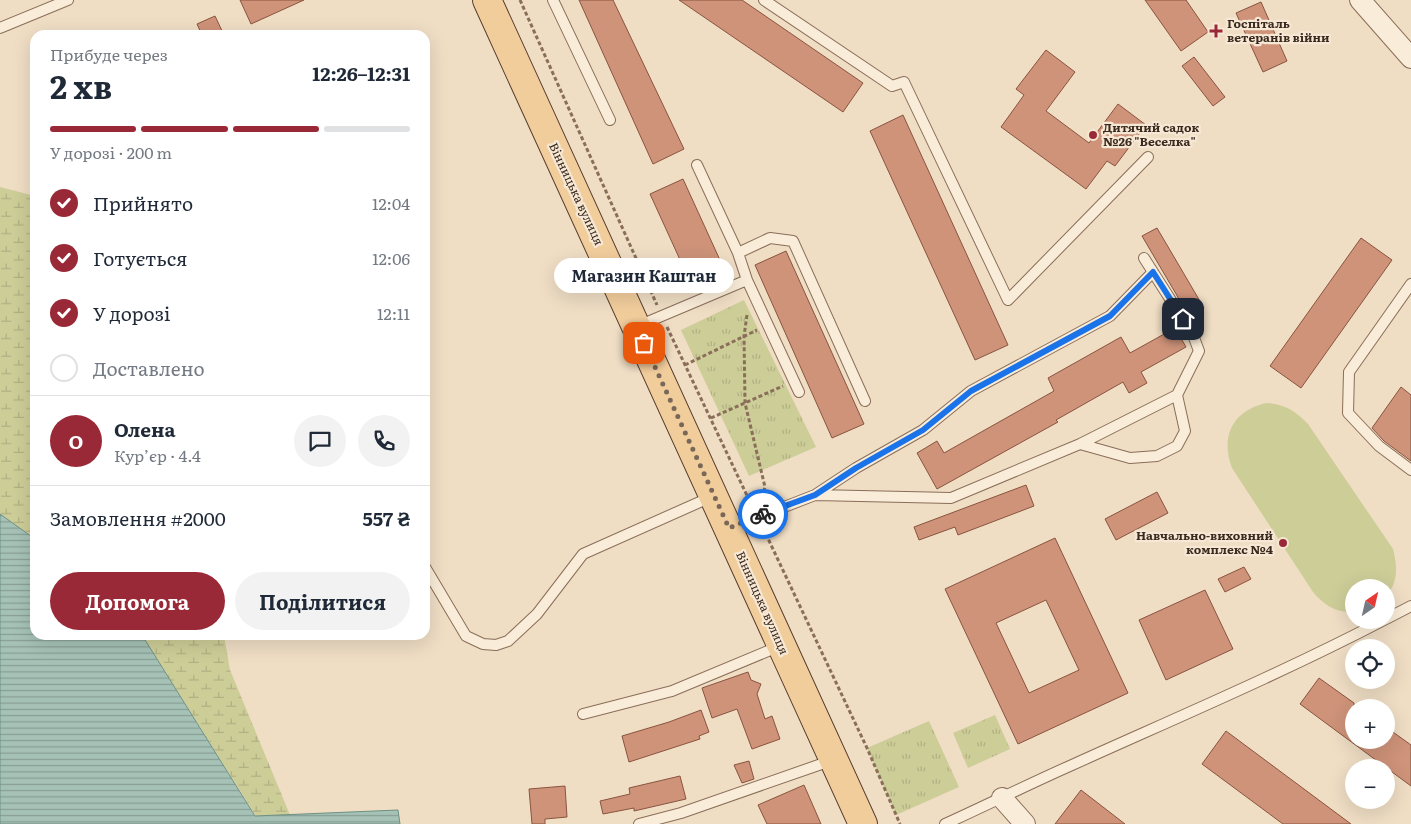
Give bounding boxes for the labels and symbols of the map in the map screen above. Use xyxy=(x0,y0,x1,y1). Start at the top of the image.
place label: Госпіталь ветеранів війни xyxy=(1227,14,1330,46)
marker: Госпіталь ветеранів війни xyxy=(1209,24,1223,38)
place label: Дитячий садок №26 "Веселка" xyxy=(1103,118,1199,150)
marker: Дитячий садок №26 "Веселка" xyxy=(1087,129,1099,141)
street label: Вінницька вулиця xyxy=(545,139,609,248)
callout: Магазин Каштан xyxy=(554,258,734,293)
pin xyxy=(1162,298,1204,340)
pin xyxy=(623,322,665,364)
courier xyxy=(738,489,788,539)
place label: Навчально-виховний комплекс №4 xyxy=(1136,526,1274,558)
marker: Навчально-виховний комплекс №4 xyxy=(1277,537,1289,549)
street label: Вінницька вулиця xyxy=(732,548,794,657)
north arrow xyxy=(1345,579,1395,629)

